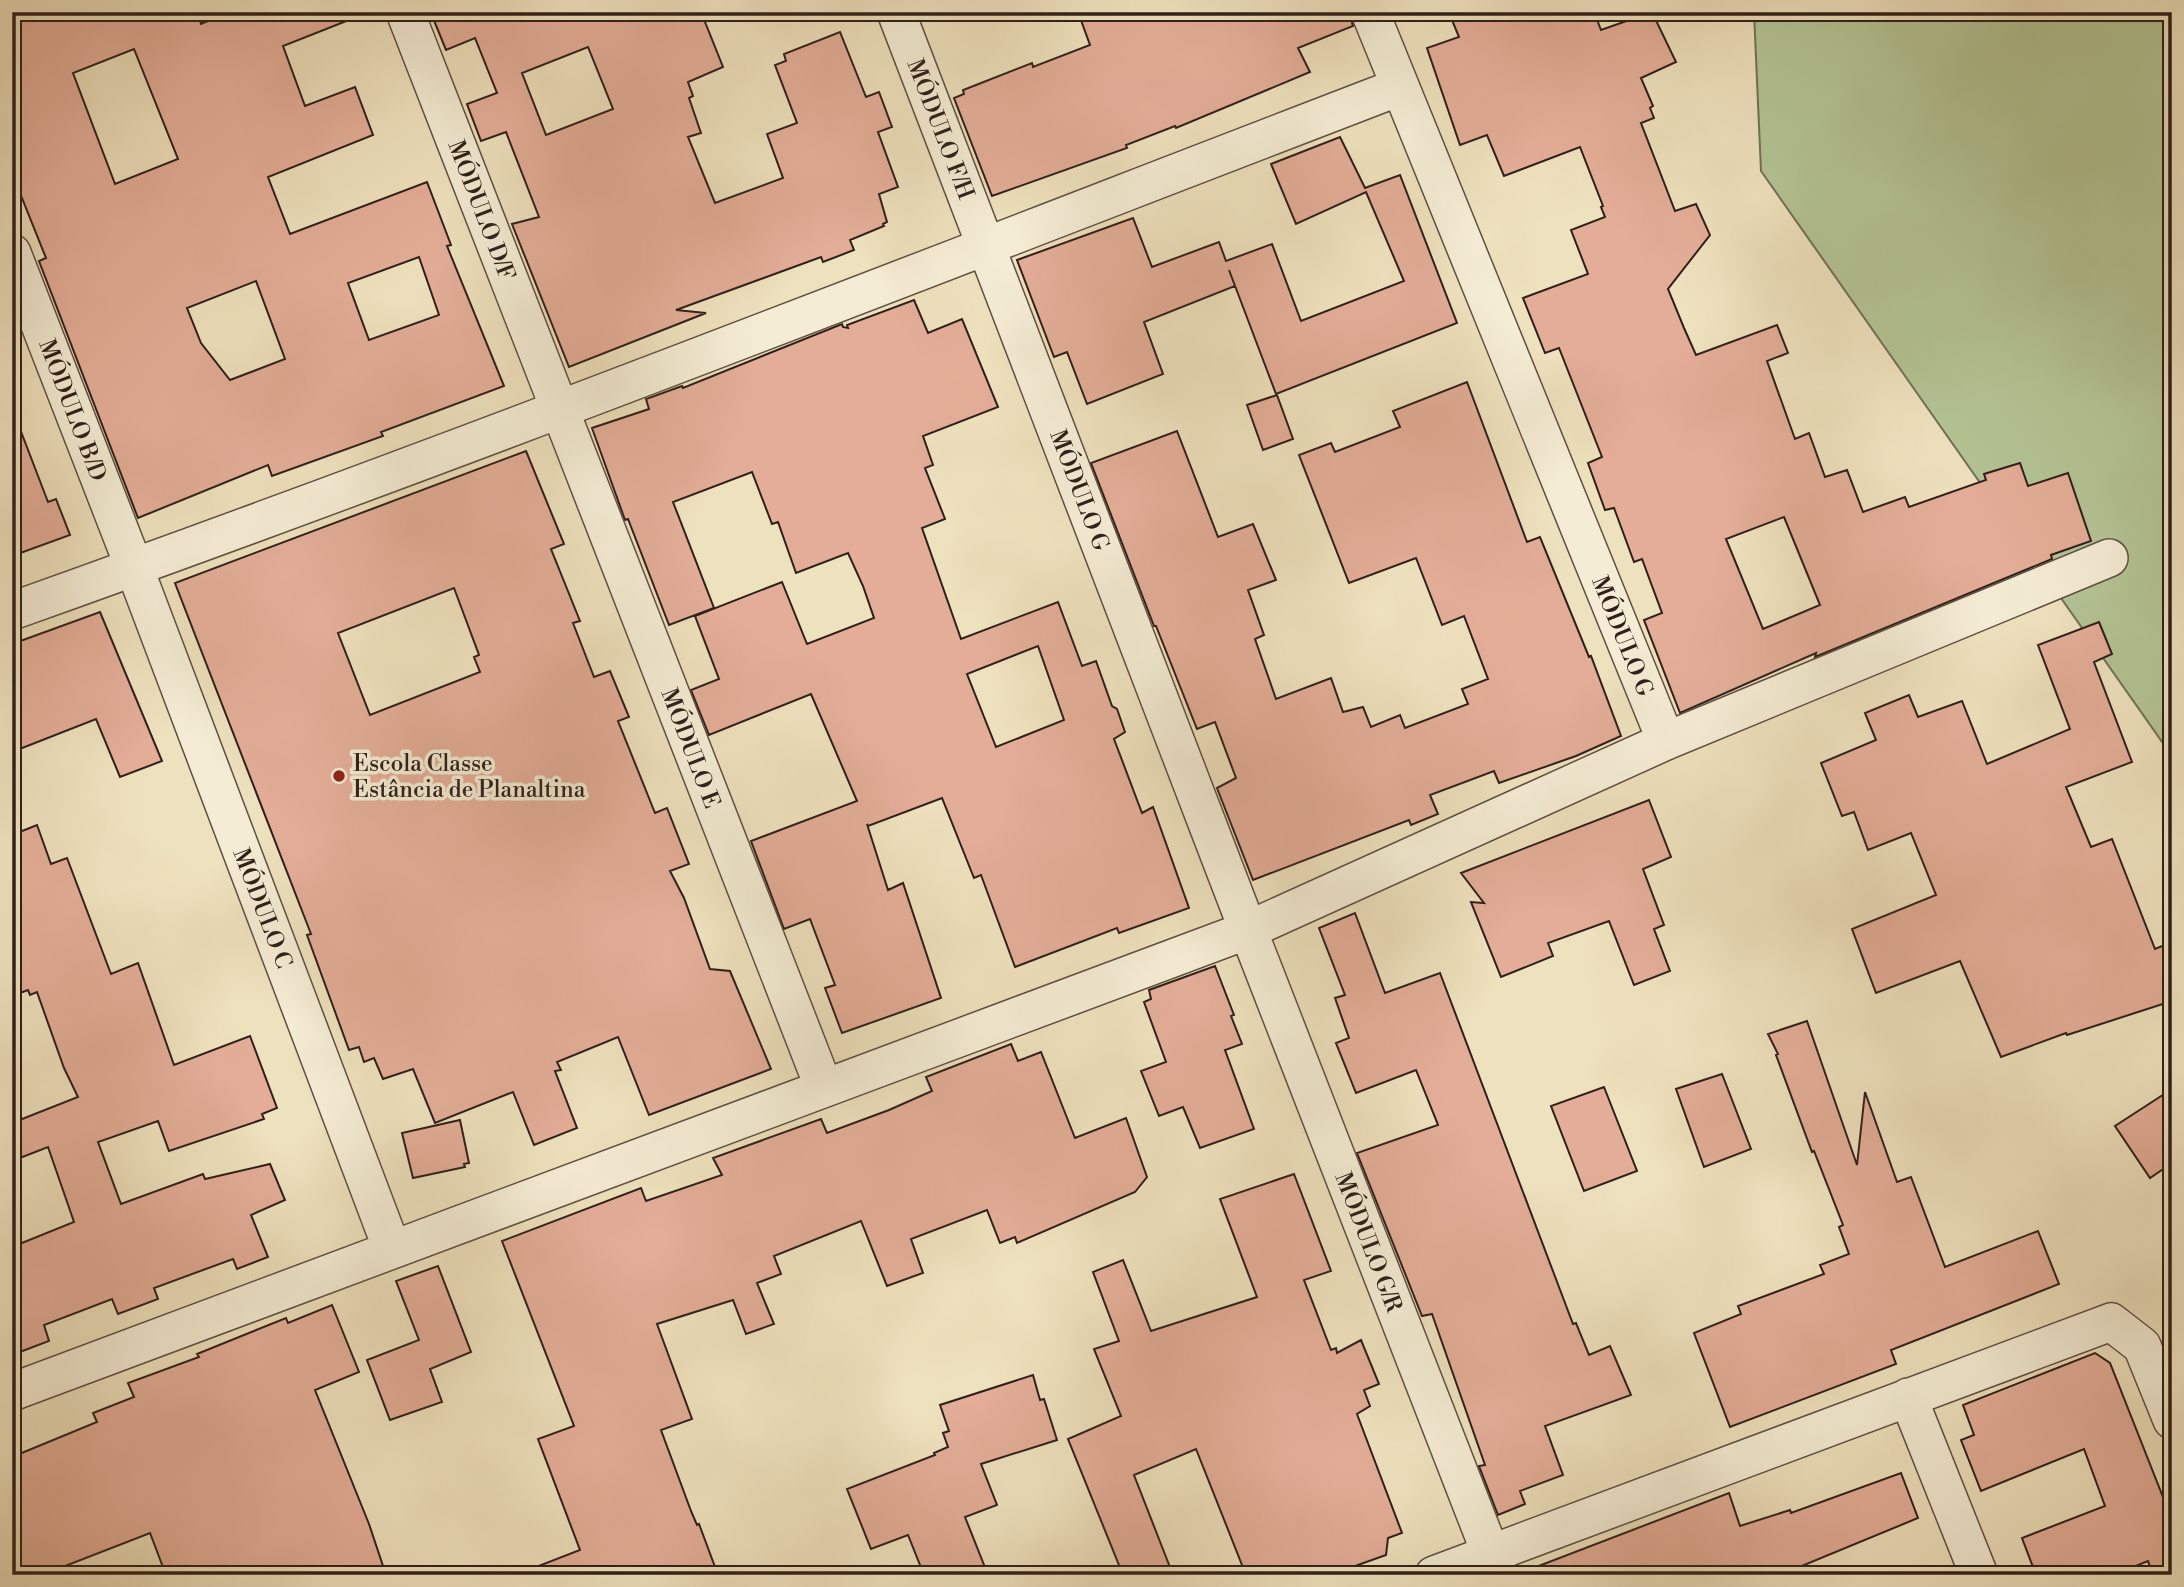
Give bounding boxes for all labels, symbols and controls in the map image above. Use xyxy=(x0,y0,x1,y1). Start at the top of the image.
street label: MÓDULO F/H xyxy=(900,54,983,204)
street label: MÓDULO D/F xyxy=(442,135,523,284)
street label: MÓDULO B/D xyxy=(32,334,115,485)
street label: MÓDULO G xyxy=(1043,425,1118,555)
street label: MÓDULO G xyxy=(1585,571,1662,701)
street label: MÓDULO E xyxy=(654,683,729,812)
place label: Escola Classe Estância de Planaltina xyxy=(353,750,586,804)
marker: Escola Classe Estância de Planaltina xyxy=(331,768,347,784)
street label: MÓDULO C xyxy=(226,843,301,972)
street label: MÓDULO G/R xyxy=(1329,1167,1411,1317)

